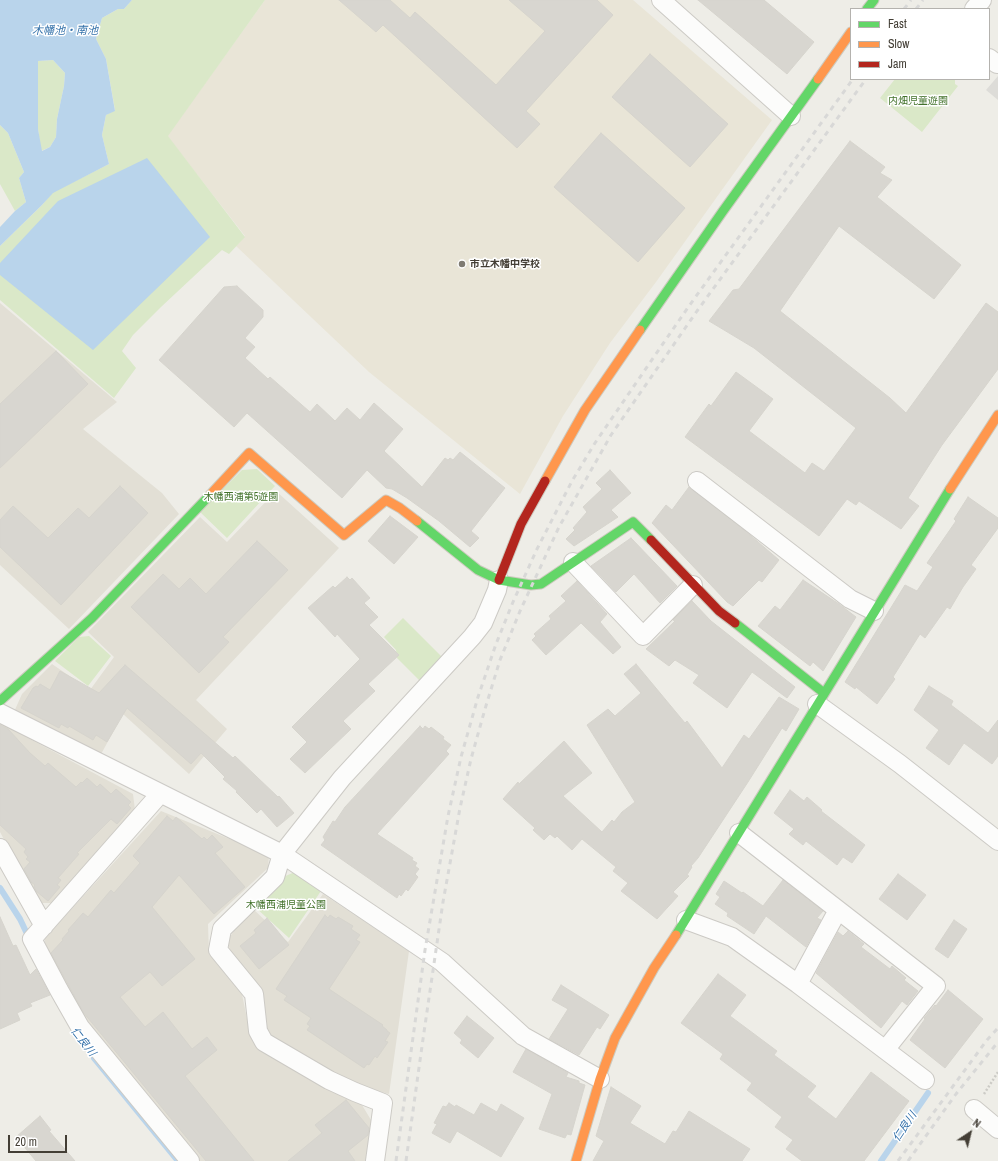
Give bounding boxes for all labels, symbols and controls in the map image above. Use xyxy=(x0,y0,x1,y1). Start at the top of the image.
legend xyxy=(850,8,990,80)
text: Fast xyxy=(888,16,907,32)
water label: 木幡池・南池 xyxy=(32,24,98,38)
text: Slow xyxy=(888,36,909,52)
text: Jam xyxy=(888,56,907,72)
park label: 内畑児童遊園 xyxy=(888,95,948,107)
place label: 市立木幡中学校 xyxy=(470,258,540,270)
marker: 市立木幡中学校 xyxy=(457,259,467,269)
park label: 木幡西浦第5遊園 xyxy=(204,491,278,503)
park label: 木幡西浦児童公園 xyxy=(246,899,326,911)
water label: 仁良川 xyxy=(68,1025,98,1059)
water label: 仁良川 xyxy=(890,1110,920,1144)
north arrow xyxy=(950,1113,990,1153)
text: N xyxy=(970,1116,984,1131)
scale bar xyxy=(10,1127,69,1153)
text: 20 m xyxy=(15,1134,37,1150)

